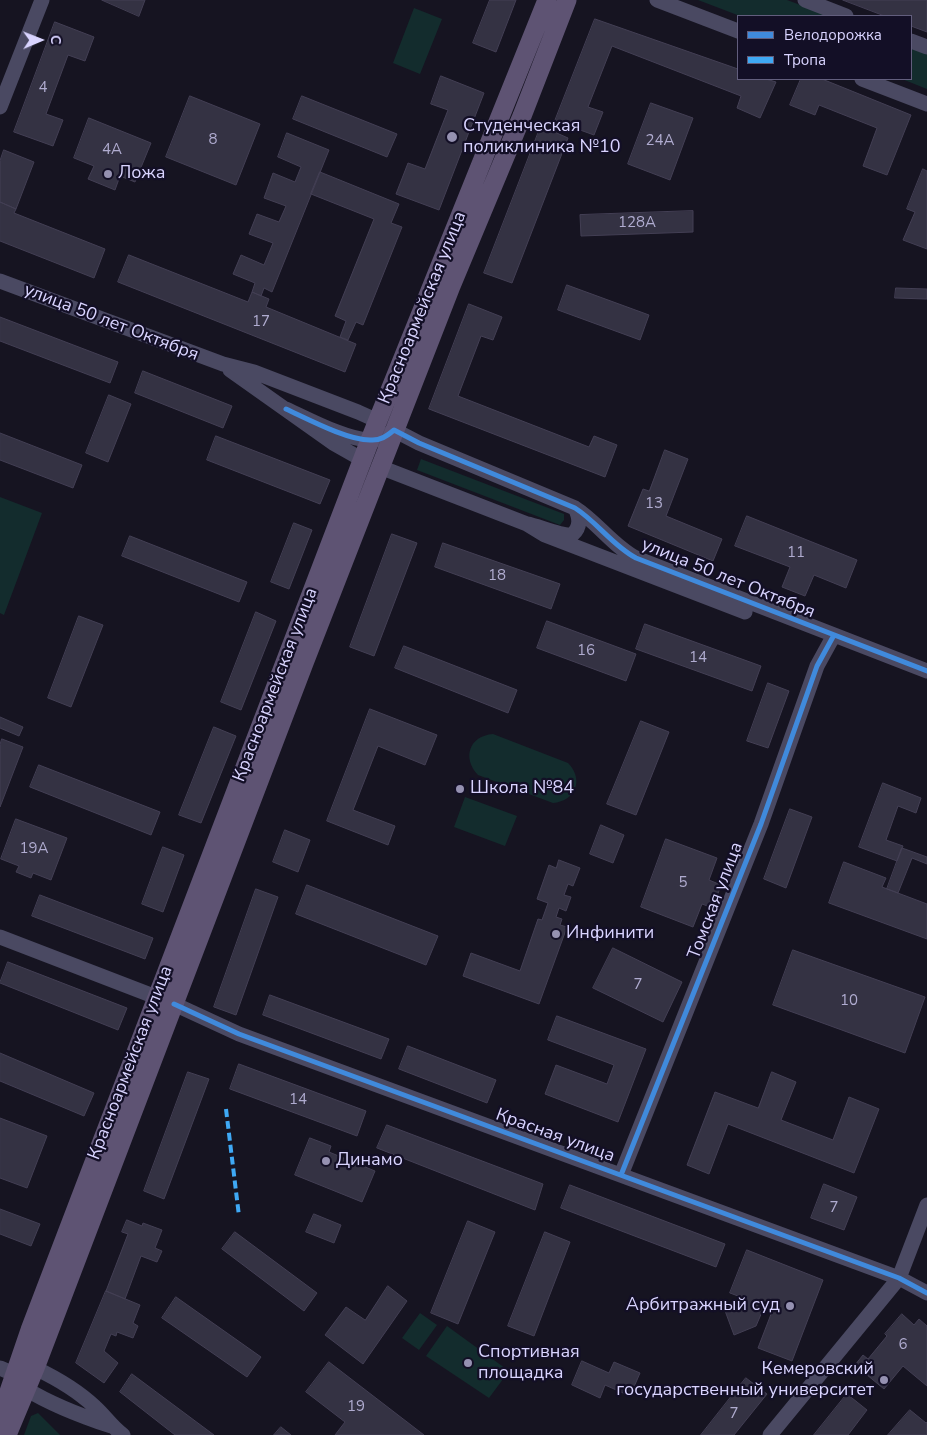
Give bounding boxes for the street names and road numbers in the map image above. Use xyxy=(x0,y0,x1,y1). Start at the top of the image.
street label: Красноармейская улица xyxy=(374,208,472,408)
street label: улица 50 лет Октября xyxy=(21,280,201,366)
street label: улица 50 лет Октября xyxy=(638,534,818,624)
street label: Красноармейская улица xyxy=(229,585,323,785)
street label: Томская улица xyxy=(684,839,748,963)
street label: Красноармейская улица xyxy=(84,963,178,1163)
street label: Красная улица xyxy=(492,1104,618,1168)

